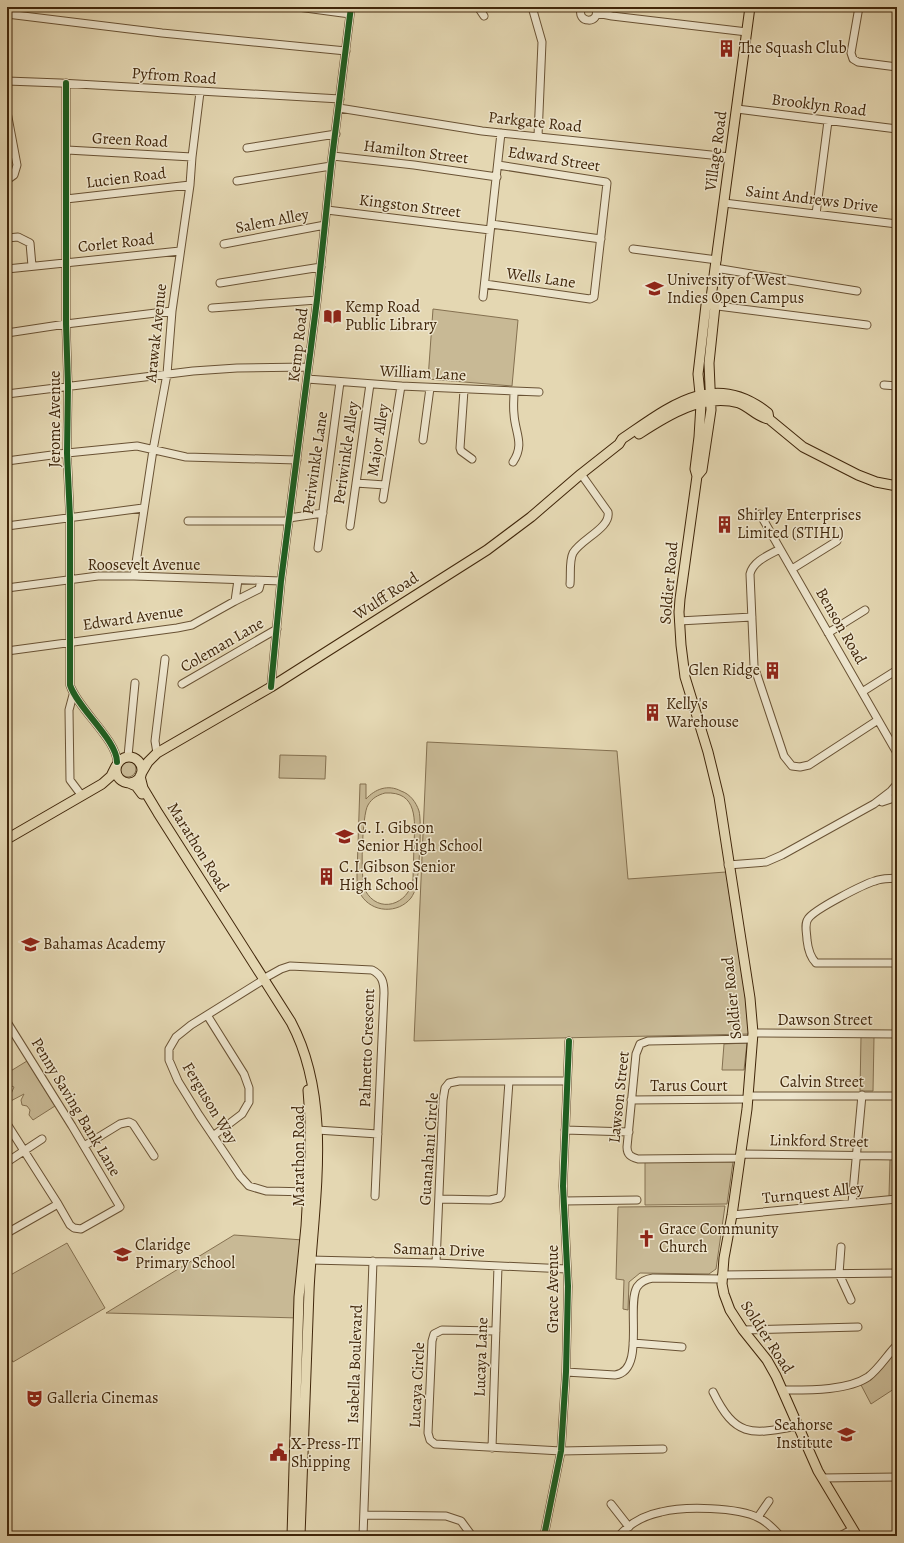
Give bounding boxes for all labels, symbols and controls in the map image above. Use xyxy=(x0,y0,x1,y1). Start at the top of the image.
place label: The Squash Club xyxy=(739,37,847,59)
building icon: The Squash Club xyxy=(716,38,736,58)
street label: Pyfrom Road xyxy=(131,62,218,90)
street label: Brooklyn Road xyxy=(770,88,868,122)
street label: Parkgate Road xyxy=(487,106,583,138)
street label: Village Road xyxy=(699,109,733,193)
street label: Green Road xyxy=(92,127,169,153)
street label: Hamilton Street xyxy=(362,135,470,169)
street label: Edward Street xyxy=(506,141,602,177)
street label: Lucien Road xyxy=(85,162,168,194)
street label: Saint Andrews Drive xyxy=(744,180,880,218)
street label: Kingston Street xyxy=(358,189,462,223)
street label: Salem Alley xyxy=(233,203,311,239)
street label: Corlet Road xyxy=(77,228,156,258)
street label: Wells Lane xyxy=(504,262,577,294)
place label: University of West Indies Open Campus xyxy=(667,269,804,309)
school or university icon: University of West Indies Open Campus xyxy=(644,279,664,299)
street label: Arawak Avenue xyxy=(140,282,172,385)
place label: Kemp Road Public Library xyxy=(345,296,438,336)
street label: Kemp Road xyxy=(283,306,314,384)
library icon: Kemp Road Public Library xyxy=(322,306,342,326)
street label: William Lane xyxy=(378,360,467,386)
street label: Jerome Avenue xyxy=(44,371,66,468)
street label: Periwinkle Alley xyxy=(328,399,364,506)
street label: Major Alley xyxy=(361,401,395,478)
street label: Periwinkle Lane xyxy=(297,410,333,516)
place label: Shirley Enterprises Limited (STIHL) xyxy=(737,504,861,544)
building icon: Shirley Enterprises Limited (STIHL) xyxy=(714,514,734,534)
street label: Soldier Road xyxy=(654,540,684,625)
street label: Roosevelt Avenue xyxy=(88,554,200,576)
street label: Wulff Road xyxy=(348,567,423,626)
street label: Benson Road xyxy=(810,584,872,669)
street label: Edward Avenue xyxy=(81,600,185,636)
street label: Coleman Lane xyxy=(176,612,268,678)
place label: Glen Ridge xyxy=(689,659,760,681)
building icon: Glen Ridge xyxy=(763,660,783,680)
place label: Kelly's Warehouse xyxy=(665,693,739,733)
building icon: Kelly's Warehouse xyxy=(643,703,663,723)
street label: Marathon Road xyxy=(162,798,234,896)
place label: C. I. Gibson Senior High School xyxy=(357,817,482,857)
school or university icon: C. I. Gibson Senior High School xyxy=(334,827,354,847)
place label: C.I.Gibson Senior High School xyxy=(339,856,455,896)
building icon: C.I.Gibson Senior High School xyxy=(316,866,336,886)
place label: Bahamas Academy xyxy=(43,933,166,955)
school or university icon: Bahamas Academy xyxy=(20,934,40,954)
street label: Soldier Road xyxy=(717,955,747,1040)
street label: Palmetto Crescent xyxy=(354,988,380,1108)
street label: Dawson Street xyxy=(777,1009,873,1031)
street label: Penny Saving Bank Lane xyxy=(26,1034,126,1180)
street label: Lawson Street xyxy=(603,1050,635,1144)
street label: Ferguson Way xyxy=(177,1058,243,1149)
street label: Calvin Street xyxy=(780,1071,864,1093)
street label: Tarus Court xyxy=(650,1075,728,1097)
street label: Guanahani Circle xyxy=(414,1092,444,1206)
street label: Marathon Road xyxy=(288,1105,310,1207)
street label: Linkford Street xyxy=(769,1129,869,1153)
street label: Turnquest Alley xyxy=(761,1177,866,1209)
place label: Grace Community Church xyxy=(659,1218,779,1258)
church icon: Grace Community Church xyxy=(636,1228,656,1248)
place label: Claridge Primary School xyxy=(135,1234,235,1274)
street label: Samana Drive xyxy=(393,1237,485,1263)
school or university icon: Claridge Primary School xyxy=(112,1244,132,1264)
street label: Grace Avenue xyxy=(542,1245,564,1333)
street label: Soldier Road xyxy=(735,1296,799,1378)
street label: Isabella Boulevard xyxy=(342,1304,368,1424)
street label: Lucaya Lane xyxy=(469,1317,493,1397)
street label: Lucaya Circle xyxy=(404,1341,430,1429)
place label: Galleria Cinemas xyxy=(47,1387,159,1409)
theatre icon: Galleria Cinemas xyxy=(24,1388,44,1408)
place label: Seahorse Institute xyxy=(774,1414,833,1454)
school or university icon: Seahorse Institute xyxy=(836,1424,856,1444)
place label: X-Press-IT Shipping xyxy=(291,1433,361,1473)
public building icon: X-Press-IT Shipping xyxy=(268,1443,288,1463)

